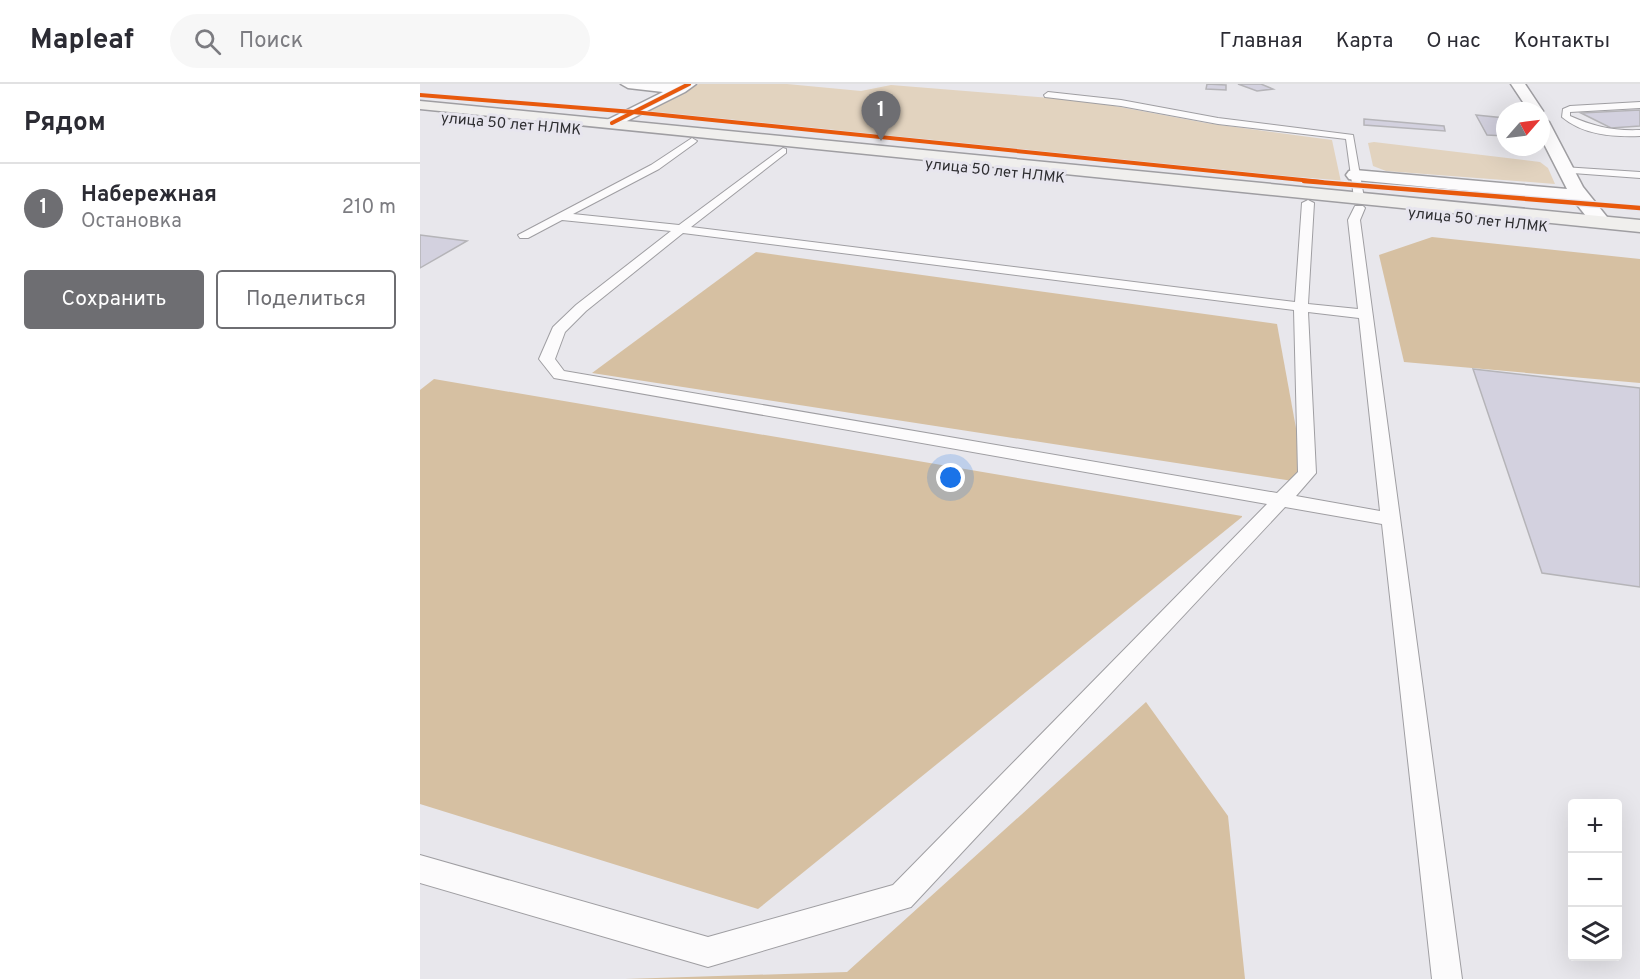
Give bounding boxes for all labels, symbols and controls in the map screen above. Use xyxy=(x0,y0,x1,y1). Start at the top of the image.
search box xyxy=(170,14,590,68)
text: Mapleaf xyxy=(30,23,134,59)
icon: search xyxy=(191,25,224,58)
text: Поиск xyxy=(239,28,303,55)
text: Главная xyxy=(1219,28,1303,55)
text: Карта xyxy=(1336,28,1393,55)
text: О нас xyxy=(1426,28,1481,55)
text: Контакты xyxy=(1514,28,1610,55)
pin: 1 xyxy=(862,92,900,141)
north arrow xyxy=(1496,102,1550,156)
text: Рядом xyxy=(24,107,106,140)
street label: улица 50 лет НЛМК xyxy=(440,109,582,141)
street label: улица 50 лет НЛМК xyxy=(924,155,1066,189)
text: Набережная xyxy=(81,182,217,209)
text: 1 xyxy=(40,195,48,221)
text: 210 m xyxy=(342,195,396,221)
street label: улица 50 лет НЛМК xyxy=(1407,204,1549,238)
text: Остановка xyxy=(81,209,182,235)
button: Сохранить xyxy=(24,270,204,329)
button: Поделиться xyxy=(216,270,396,329)
your location xyxy=(936,463,965,492)
map controls xyxy=(1568,799,1622,961)
button: + xyxy=(1568,799,1622,853)
button: − xyxy=(1568,853,1622,907)
button: layers xyxy=(1568,907,1622,961)

